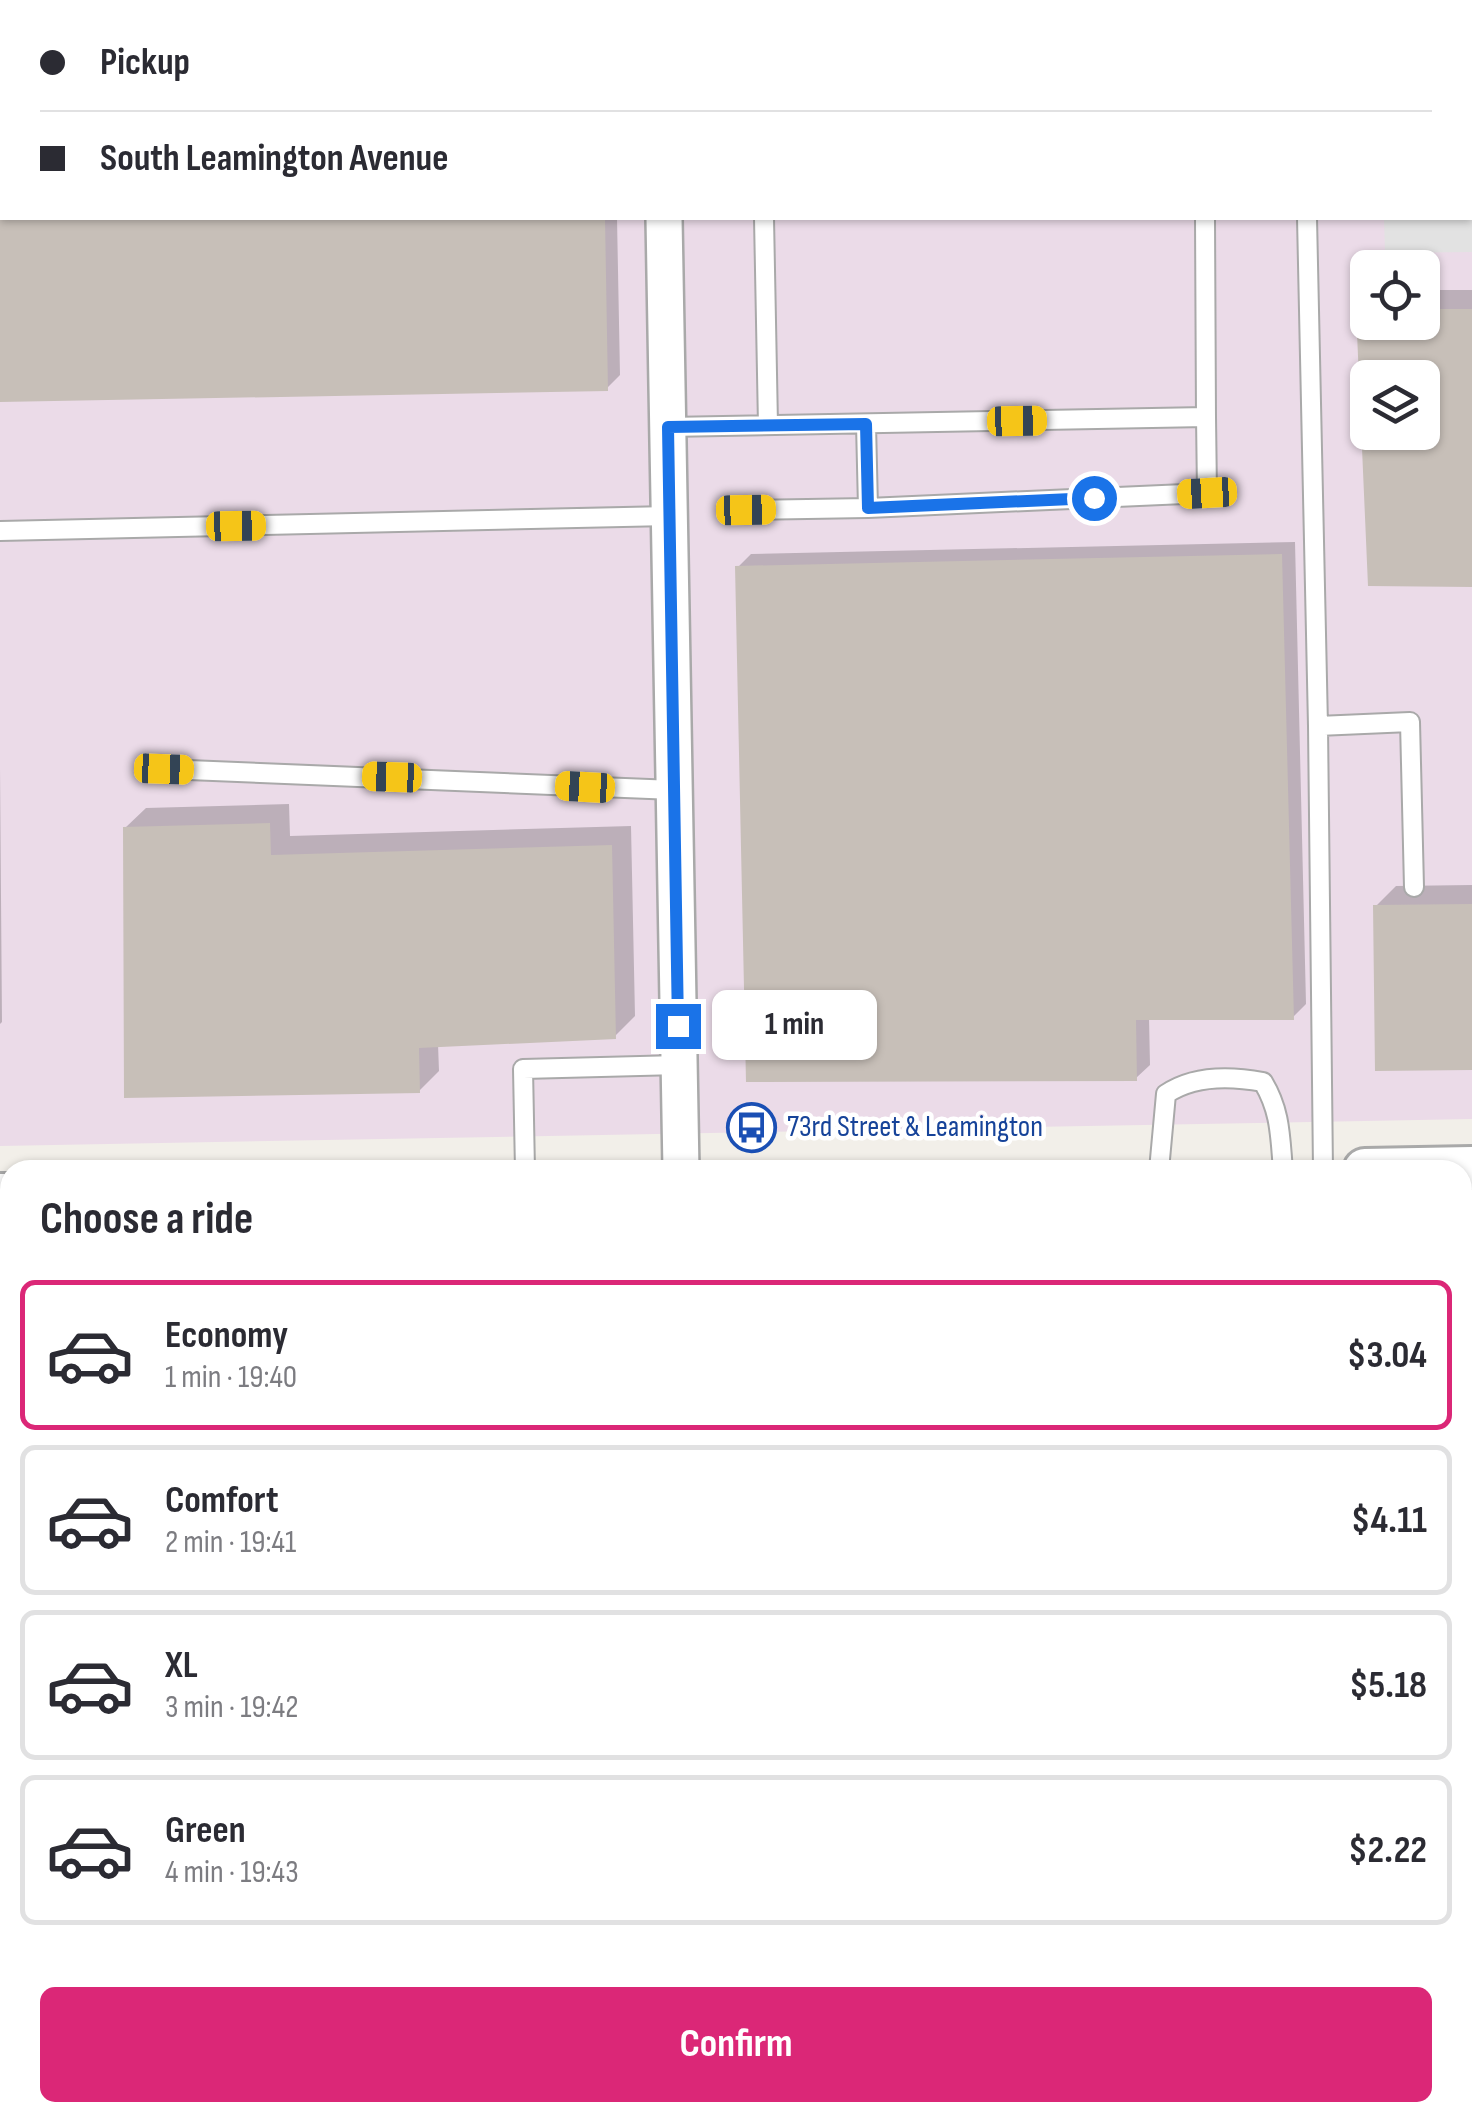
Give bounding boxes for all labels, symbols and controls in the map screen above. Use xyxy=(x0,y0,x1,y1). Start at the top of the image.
text: Pickup xyxy=(100,40,190,85)
text: South Leamington Avenue xyxy=(100,136,448,181)
map controls xyxy=(1350,250,1440,450)
button: locate xyxy=(1350,250,1440,340)
button: layers xyxy=(1350,360,1440,450)
car xyxy=(987,405,1047,437)
route start xyxy=(1072,476,1117,521)
car xyxy=(1176,476,1238,510)
car xyxy=(716,494,776,526)
car xyxy=(206,510,266,542)
car xyxy=(133,753,195,785)
car xyxy=(361,761,423,793)
car xyxy=(554,770,616,804)
callout: 1 min xyxy=(713,991,878,1061)
route end xyxy=(656,1004,701,1049)
text: 1 min xyxy=(765,1005,824,1044)
bus stop icon: 73rd Street & Leamington xyxy=(726,1101,778,1153)
place label: 73rd Street & Leamington xyxy=(787,1109,1043,1145)
text: Choose a ride xyxy=(40,1192,253,1247)
icon: car xyxy=(45,1310,135,1400)
text: Economy xyxy=(165,1313,288,1358)
text: $3.04 xyxy=(1347,1333,1427,1378)
text: 1 min · 19:40 xyxy=(165,1358,297,1397)
icon: car xyxy=(45,1475,135,1565)
text: Comfort xyxy=(165,1478,279,1523)
text: $4.11 xyxy=(1351,1498,1427,1543)
text: 2 min · 19:41 xyxy=(165,1523,296,1562)
icon: car xyxy=(45,1640,135,1730)
text: XL xyxy=(165,1643,198,1688)
text: $5.18 xyxy=(1349,1663,1427,1708)
text: 3 min · 19:42 xyxy=(165,1688,298,1727)
icon: car xyxy=(45,1805,135,1895)
text: Green xyxy=(165,1808,246,1853)
text: $2.22 xyxy=(1348,1828,1427,1873)
text: 4 min · 19:43 xyxy=(165,1853,299,1892)
button: Confirm xyxy=(40,1987,1432,2102)

